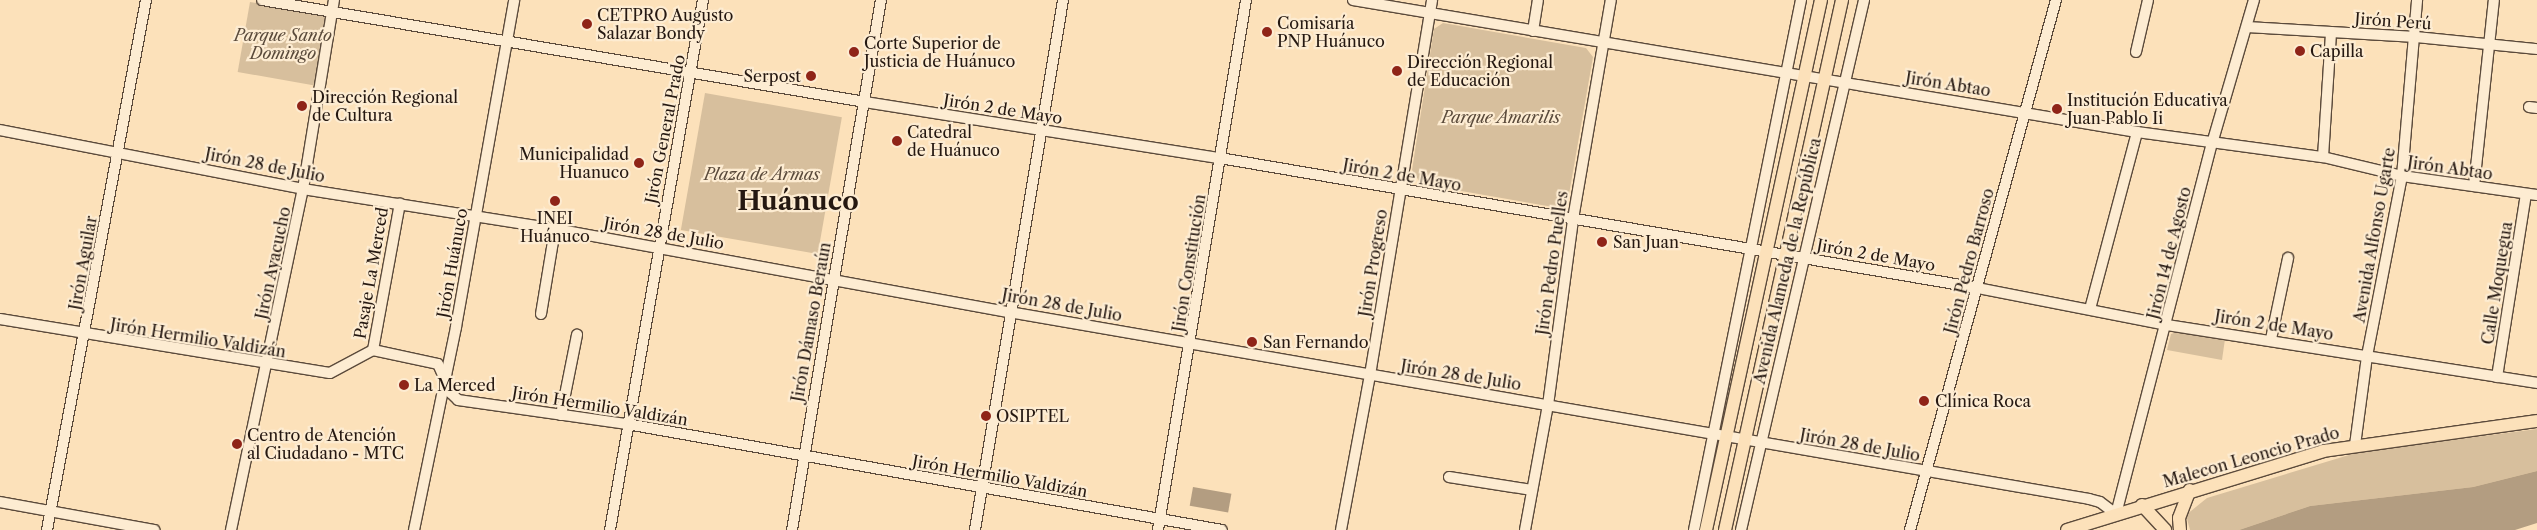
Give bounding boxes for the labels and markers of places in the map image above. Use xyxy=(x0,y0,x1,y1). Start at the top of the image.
place label: CETPRO Augusto Salazar Bondy xyxy=(597,5,734,43)
place label: Comisaría PNP Huánuco xyxy=(1277,13,1385,51)
marker: CETPRO Augusto Salazar Bondy xyxy=(581,18,593,30)
marker: Comisaría PNP Huánuco xyxy=(1261,26,1273,38)
place label: Corte Superior de Justicia de Huánuco xyxy=(864,33,1016,71)
place label: Capilla xyxy=(2310,41,2363,61)
marker: Capilla xyxy=(2294,45,2306,57)
marker: Corte Superior de Justicia de Huánuco xyxy=(848,46,860,58)
place label: Dirección Regional de Educación xyxy=(1407,52,1553,90)
marker: Dirección Regional de Educación xyxy=(1391,65,1403,77)
place label: Serpost xyxy=(744,66,801,86)
marker: Serpost xyxy=(805,70,817,82)
place label: Dirección Regional de Cultura xyxy=(312,87,458,125)
place label: Institución Educativa Juan Pablo Ii xyxy=(2067,90,2228,128)
marker: Dirección Regional de Cultura xyxy=(296,100,308,112)
marker: Institución Educativa Juan Pablo Ii xyxy=(2051,103,2063,115)
place label: Catedral de Huánuco xyxy=(907,122,1000,160)
marker: Catedral de Huánuco xyxy=(891,135,903,147)
place label: Municipalidad Huanuco xyxy=(519,144,629,182)
marker: Municipalidad Huanuco xyxy=(633,157,645,169)
marker: INEI Huánuco xyxy=(549,195,561,207)
place label: INEI Huánuco xyxy=(520,208,590,246)
place label: San Juan xyxy=(1613,232,1679,252)
marker: San Juan xyxy=(1595,235,1609,249)
place label: San Fernando xyxy=(1263,332,1369,352)
marker: San Fernando xyxy=(1245,335,1259,349)
place label: La Merced xyxy=(414,375,496,395)
marker: La Merced xyxy=(398,379,410,391)
place label: Clínica Roca xyxy=(1935,391,2031,411)
marker: Clínica Roca xyxy=(1917,394,1931,408)
place label: OSIPTEL xyxy=(996,406,1069,426)
marker: OSIPTEL xyxy=(980,410,992,422)
place label: Centro de Atención al Ciudadano - MTC xyxy=(247,425,404,463)
marker: Centro de Atención al Ciudadano - MTC xyxy=(231,438,243,450)

